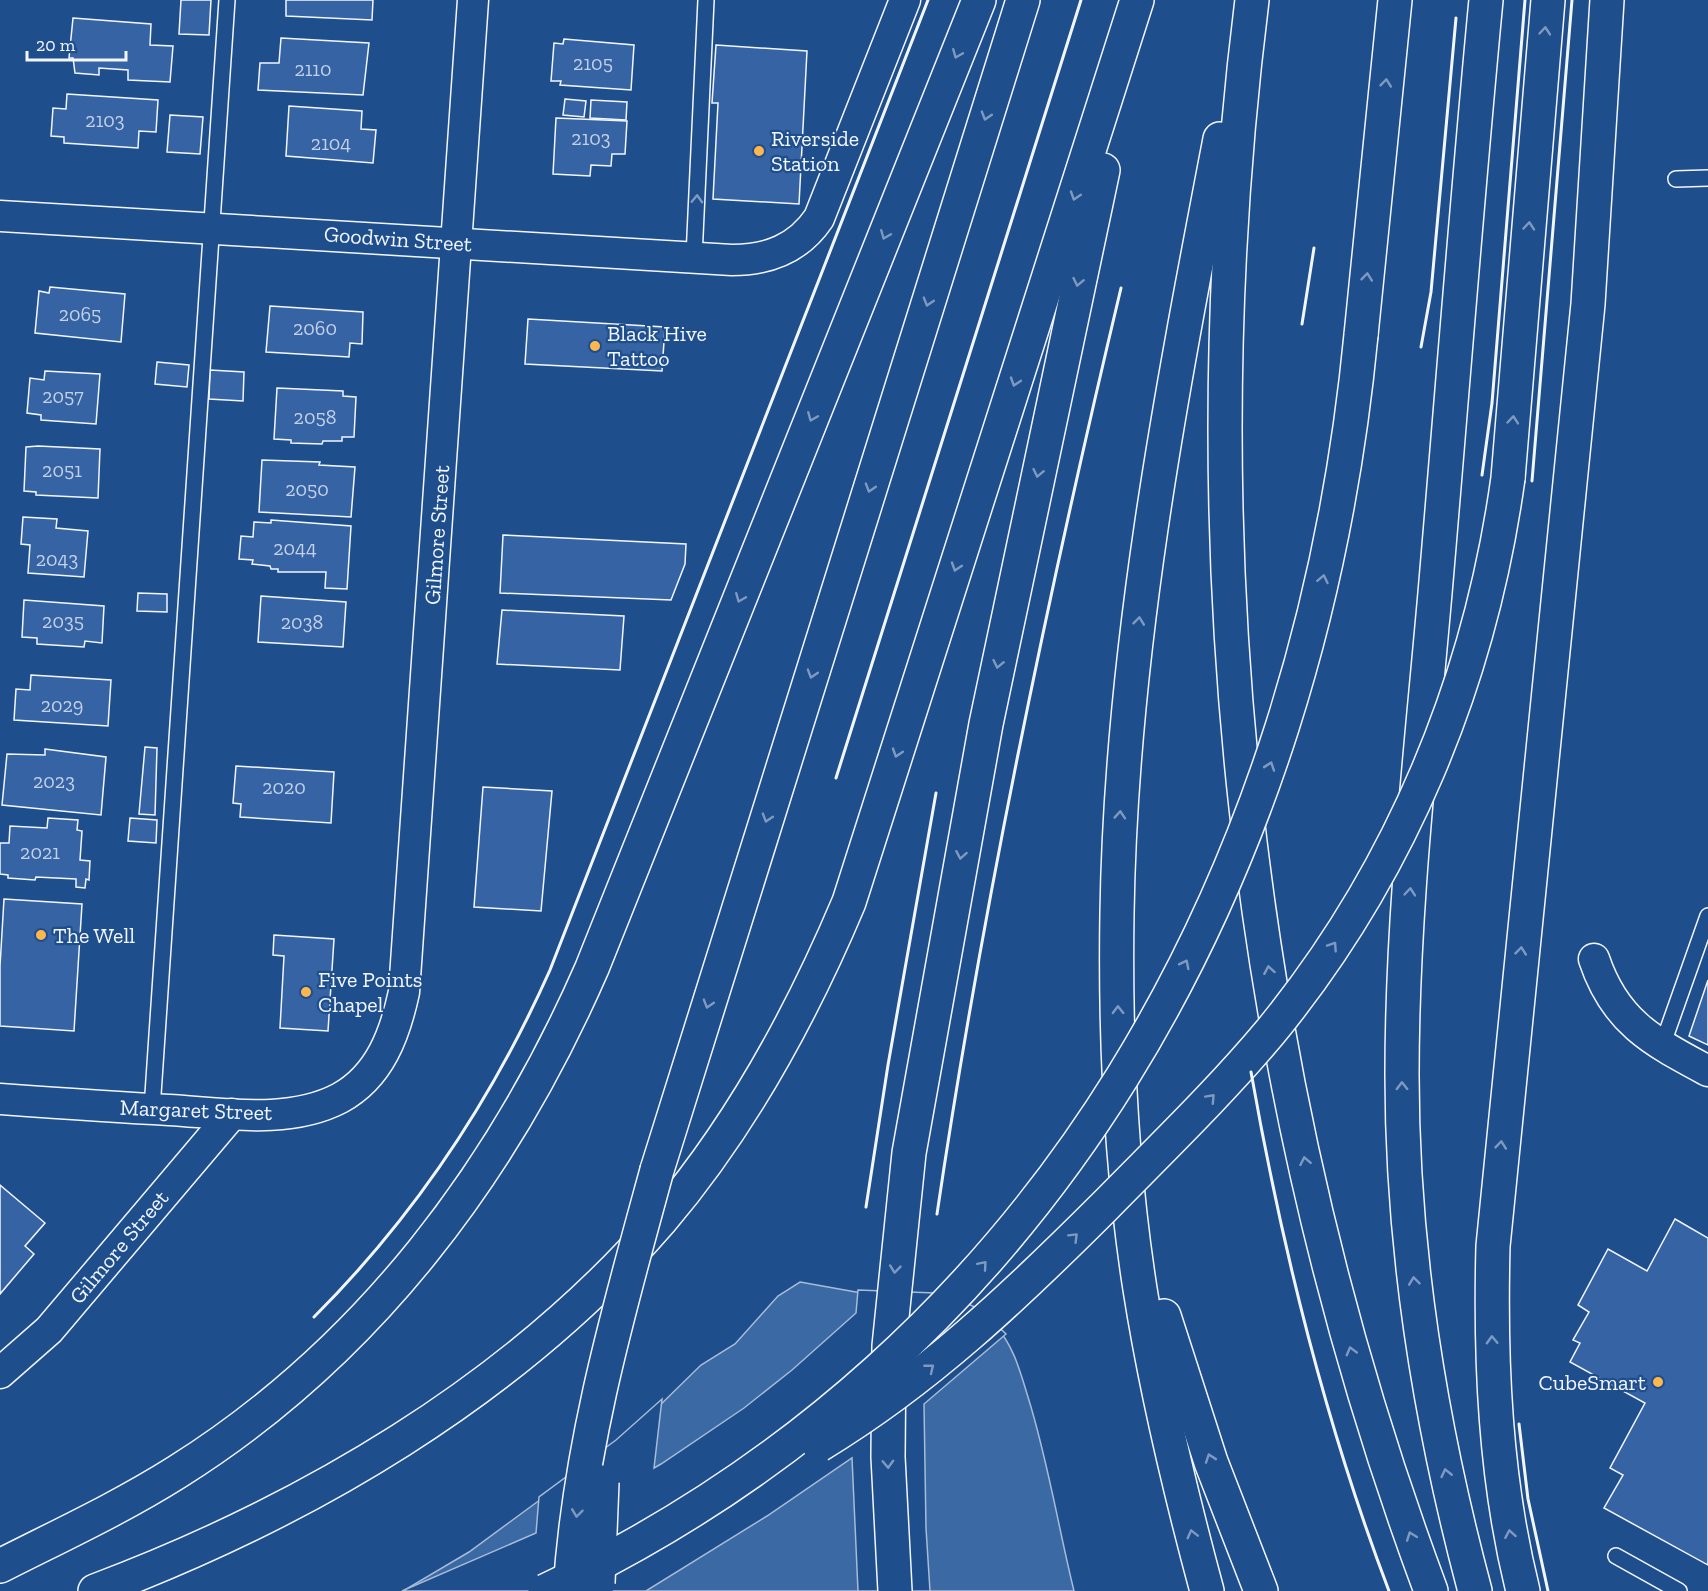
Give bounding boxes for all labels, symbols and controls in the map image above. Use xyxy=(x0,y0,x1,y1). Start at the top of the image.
scale bar xyxy=(27,24,126,62)
one-way arrow xyxy=(1539,27,1552,36)
text: 20 m xyxy=(36,34,76,56)
one-way arrow xyxy=(952,48,964,59)
house number: 2105 xyxy=(573,51,613,75)
house number: 2110 xyxy=(294,57,332,81)
one-way arrow xyxy=(1379,79,1392,88)
house number: 2103 xyxy=(85,108,125,132)
one-way arrow xyxy=(981,110,994,121)
place label: Riverside Station xyxy=(771,125,859,177)
house number: 2103 xyxy=(571,126,611,150)
house number: 2104 xyxy=(311,131,351,155)
marker: Riverside Station xyxy=(752,144,766,158)
one-way arrow xyxy=(1069,190,1082,201)
one-way arrow xyxy=(690,194,703,203)
street label: Goodwin Street xyxy=(323,220,474,258)
one-way arrow xyxy=(1522,221,1535,230)
one-way arrow xyxy=(879,230,892,240)
one-way arrow xyxy=(1360,273,1373,282)
one-way arrow xyxy=(1072,277,1085,287)
one-way arrow xyxy=(923,296,935,307)
house number: 2065 xyxy=(59,302,101,326)
house number: 2060 xyxy=(293,316,337,340)
place label: Black Hive Tattoo xyxy=(607,320,707,372)
marker: Black Hive Tattoo xyxy=(588,339,602,353)
one-way arrow xyxy=(1010,376,1022,387)
house number: 2057 xyxy=(42,384,84,408)
house number: 2058 xyxy=(294,405,336,429)
one-way arrow xyxy=(807,410,819,421)
one-way arrow xyxy=(1506,416,1519,425)
house number: 2051 xyxy=(42,458,82,482)
street label: Gilmore Street xyxy=(419,463,455,606)
one-way arrow xyxy=(1032,468,1045,478)
house number: 2050 xyxy=(285,477,329,501)
one-way arrow xyxy=(865,482,877,493)
house number: 2044 xyxy=(273,536,317,560)
house number: 2043 xyxy=(36,547,78,571)
one-way arrow xyxy=(951,561,963,572)
one-way arrow xyxy=(1316,574,1329,584)
one-way arrow xyxy=(735,591,747,602)
house number: 2035 xyxy=(42,609,84,633)
house number: 2038 xyxy=(281,610,323,634)
one-way arrow xyxy=(1132,616,1145,626)
one-way arrow xyxy=(992,658,1005,668)
one-way arrow xyxy=(807,668,819,679)
house number: 2029 xyxy=(41,693,83,717)
one-way arrow xyxy=(892,747,904,758)
one-way arrow xyxy=(1262,761,1275,772)
house number: 2023 xyxy=(33,769,75,793)
house number: 2020 xyxy=(262,775,306,799)
one-way arrow xyxy=(1114,810,1127,819)
one-way arrow xyxy=(762,812,774,823)
house number: 2021 xyxy=(20,840,60,864)
one-way arrow xyxy=(955,850,968,860)
one-way arrow xyxy=(1403,887,1416,896)
place label: The Well xyxy=(53,922,135,949)
marker: The Well xyxy=(34,928,48,942)
one-way arrow xyxy=(1326,942,1337,953)
one-way arrow xyxy=(1514,947,1527,956)
one-way arrow xyxy=(1178,960,1189,971)
one-way arrow xyxy=(1263,965,1276,975)
place label: Five Points Chapel xyxy=(318,966,422,1018)
marker: Five Points Chapel xyxy=(299,985,313,999)
one-way arrow xyxy=(703,998,715,1009)
one-way arrow xyxy=(1112,1005,1125,1014)
one-way arrow xyxy=(1396,1082,1408,1091)
street label: Margaret Street xyxy=(119,1094,273,1126)
one-way arrow xyxy=(1204,1095,1215,1105)
one-way arrow xyxy=(1494,1141,1507,1150)
one-way arrow xyxy=(1299,1156,1312,1166)
street label: Gilmore Street xyxy=(64,1184,175,1309)
one-way arrow xyxy=(1067,1233,1077,1244)
one-way arrow xyxy=(976,1261,987,1272)
one-way arrow xyxy=(890,1265,902,1274)
one-way arrow xyxy=(1409,1276,1421,1285)
one-way arrow xyxy=(1486,1335,1499,1344)
one-way arrow xyxy=(1346,1346,1359,1356)
one-way arrow xyxy=(923,1365,934,1376)
place label: CubeSmart xyxy=(1539,1369,1647,1396)
marker: CubeSmart xyxy=(1651,1375,1665,1389)
one-way arrow xyxy=(1204,1453,1217,1464)
one-way arrow xyxy=(882,1459,894,1468)
one-way arrow xyxy=(1440,1468,1453,1478)
one-way arrow xyxy=(572,1509,584,1518)
one-way arrow xyxy=(1505,1529,1517,1538)
one-way arrow xyxy=(1187,1530,1200,1540)
one-way arrow xyxy=(1406,1531,1419,1542)

